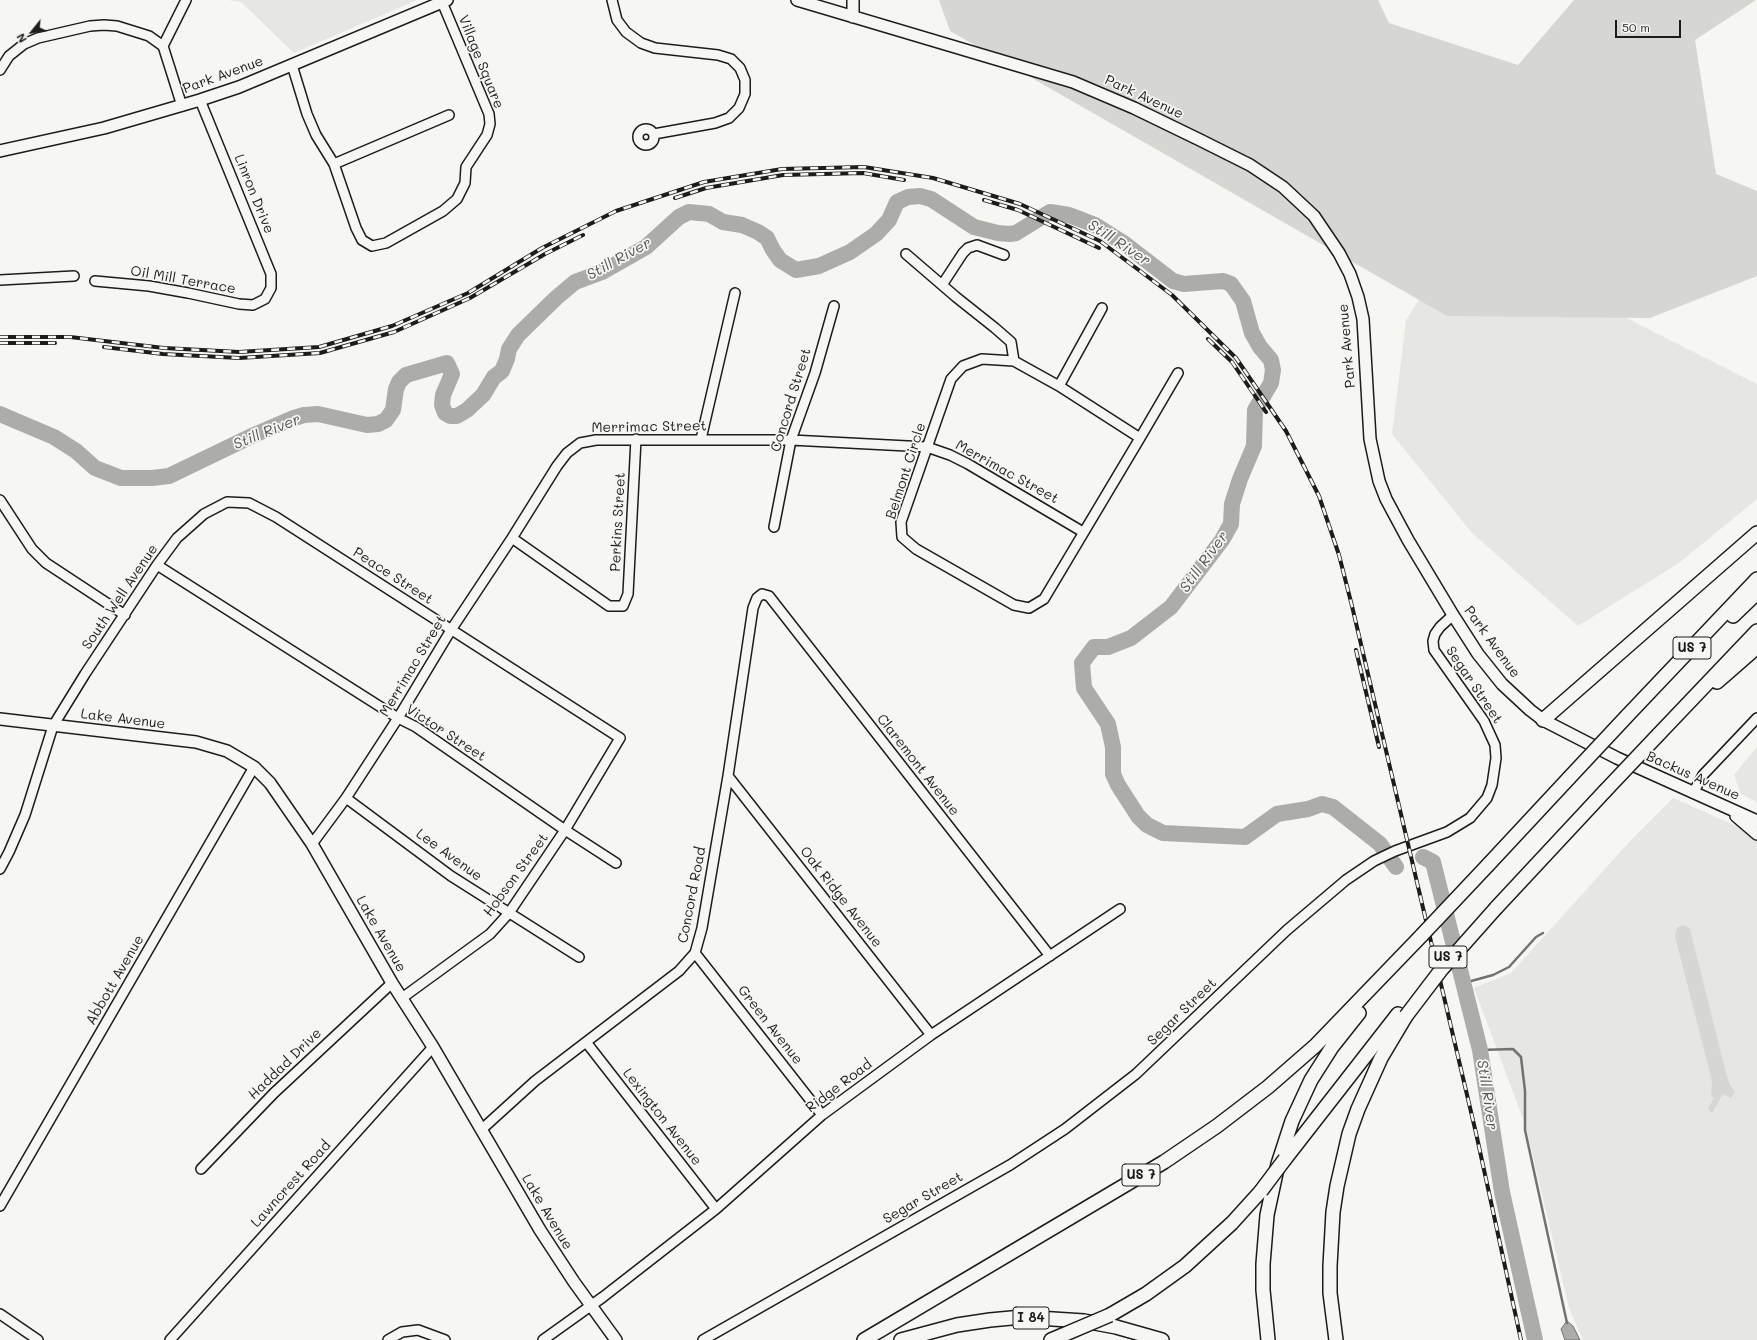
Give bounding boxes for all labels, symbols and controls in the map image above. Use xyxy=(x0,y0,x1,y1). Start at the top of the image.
north arrow xyxy=(12,12,52,52)
scale bar xyxy=(1617,12,1683,38)
street label: Village Square xyxy=(455,13,507,111)
text: 50 m xyxy=(1622,19,1650,35)
text: N xyxy=(13,31,30,46)
street label: Park Avenue xyxy=(180,53,266,97)
street label: Park Avenue xyxy=(1102,71,1186,123)
street label: Linron Drive xyxy=(230,152,278,236)
water label: Still River xyxy=(1084,216,1154,270)
water label: Still River xyxy=(584,234,654,284)
street label: Oil Mill Terrace xyxy=(129,262,237,298)
street label: Park Avenue xyxy=(1335,303,1359,389)
street label: Concord Street xyxy=(767,346,815,454)
water label: Still River xyxy=(231,410,303,454)
street label: Merrimac Street xyxy=(591,418,707,436)
street label: Belmont Circle xyxy=(882,421,930,521)
street label: Merrimac Street xyxy=(952,437,1062,507)
street label: Perkins Street xyxy=(607,472,629,572)
water label: Still River xyxy=(1176,528,1232,596)
street label: South Well Avenue xyxy=(79,541,161,653)
street label: Peace Street xyxy=(350,544,436,608)
street label: Park Avenue xyxy=(1460,603,1524,681)
street label: Merrimac Street xyxy=(376,612,450,720)
road number: US 7 xyxy=(1673,637,1711,659)
street label: Segar Street xyxy=(1442,643,1506,727)
street label: Victor Street xyxy=(403,701,489,765)
street label: Lake Avenue xyxy=(80,705,166,733)
street label: Claremont Avenue xyxy=(873,711,963,819)
street label: Backus Avenue xyxy=(1644,748,1742,804)
street label: Lee Avenue xyxy=(413,825,485,885)
street label: Hobson Street xyxy=(480,830,552,920)
street label: Oak Ridge Avenue xyxy=(796,843,886,951)
street label: Concord Road xyxy=(674,845,710,945)
street label: Lake Avenue xyxy=(352,893,410,975)
street label: Abbott Avenue xyxy=(82,932,148,1028)
road number: US 7 xyxy=(1429,946,1467,968)
street label: Segar Street xyxy=(1144,975,1220,1049)
street label: Green Avenue xyxy=(734,982,806,1068)
street label: Haddad Drive xyxy=(245,1025,325,1103)
street label: Ridge Road xyxy=(803,1056,875,1116)
water label: Still River xyxy=(1473,1059,1501,1131)
street label: Lexington Avenue xyxy=(619,1065,705,1169)
street label: Lawncrest Road xyxy=(248,1137,334,1231)
road number: US 7 xyxy=(1122,1164,1160,1186)
street label: Segar Street xyxy=(880,1168,966,1228)
street label: Lake Avenue xyxy=(518,1171,576,1253)
road number: I 84 xyxy=(1013,1307,1049,1329)

